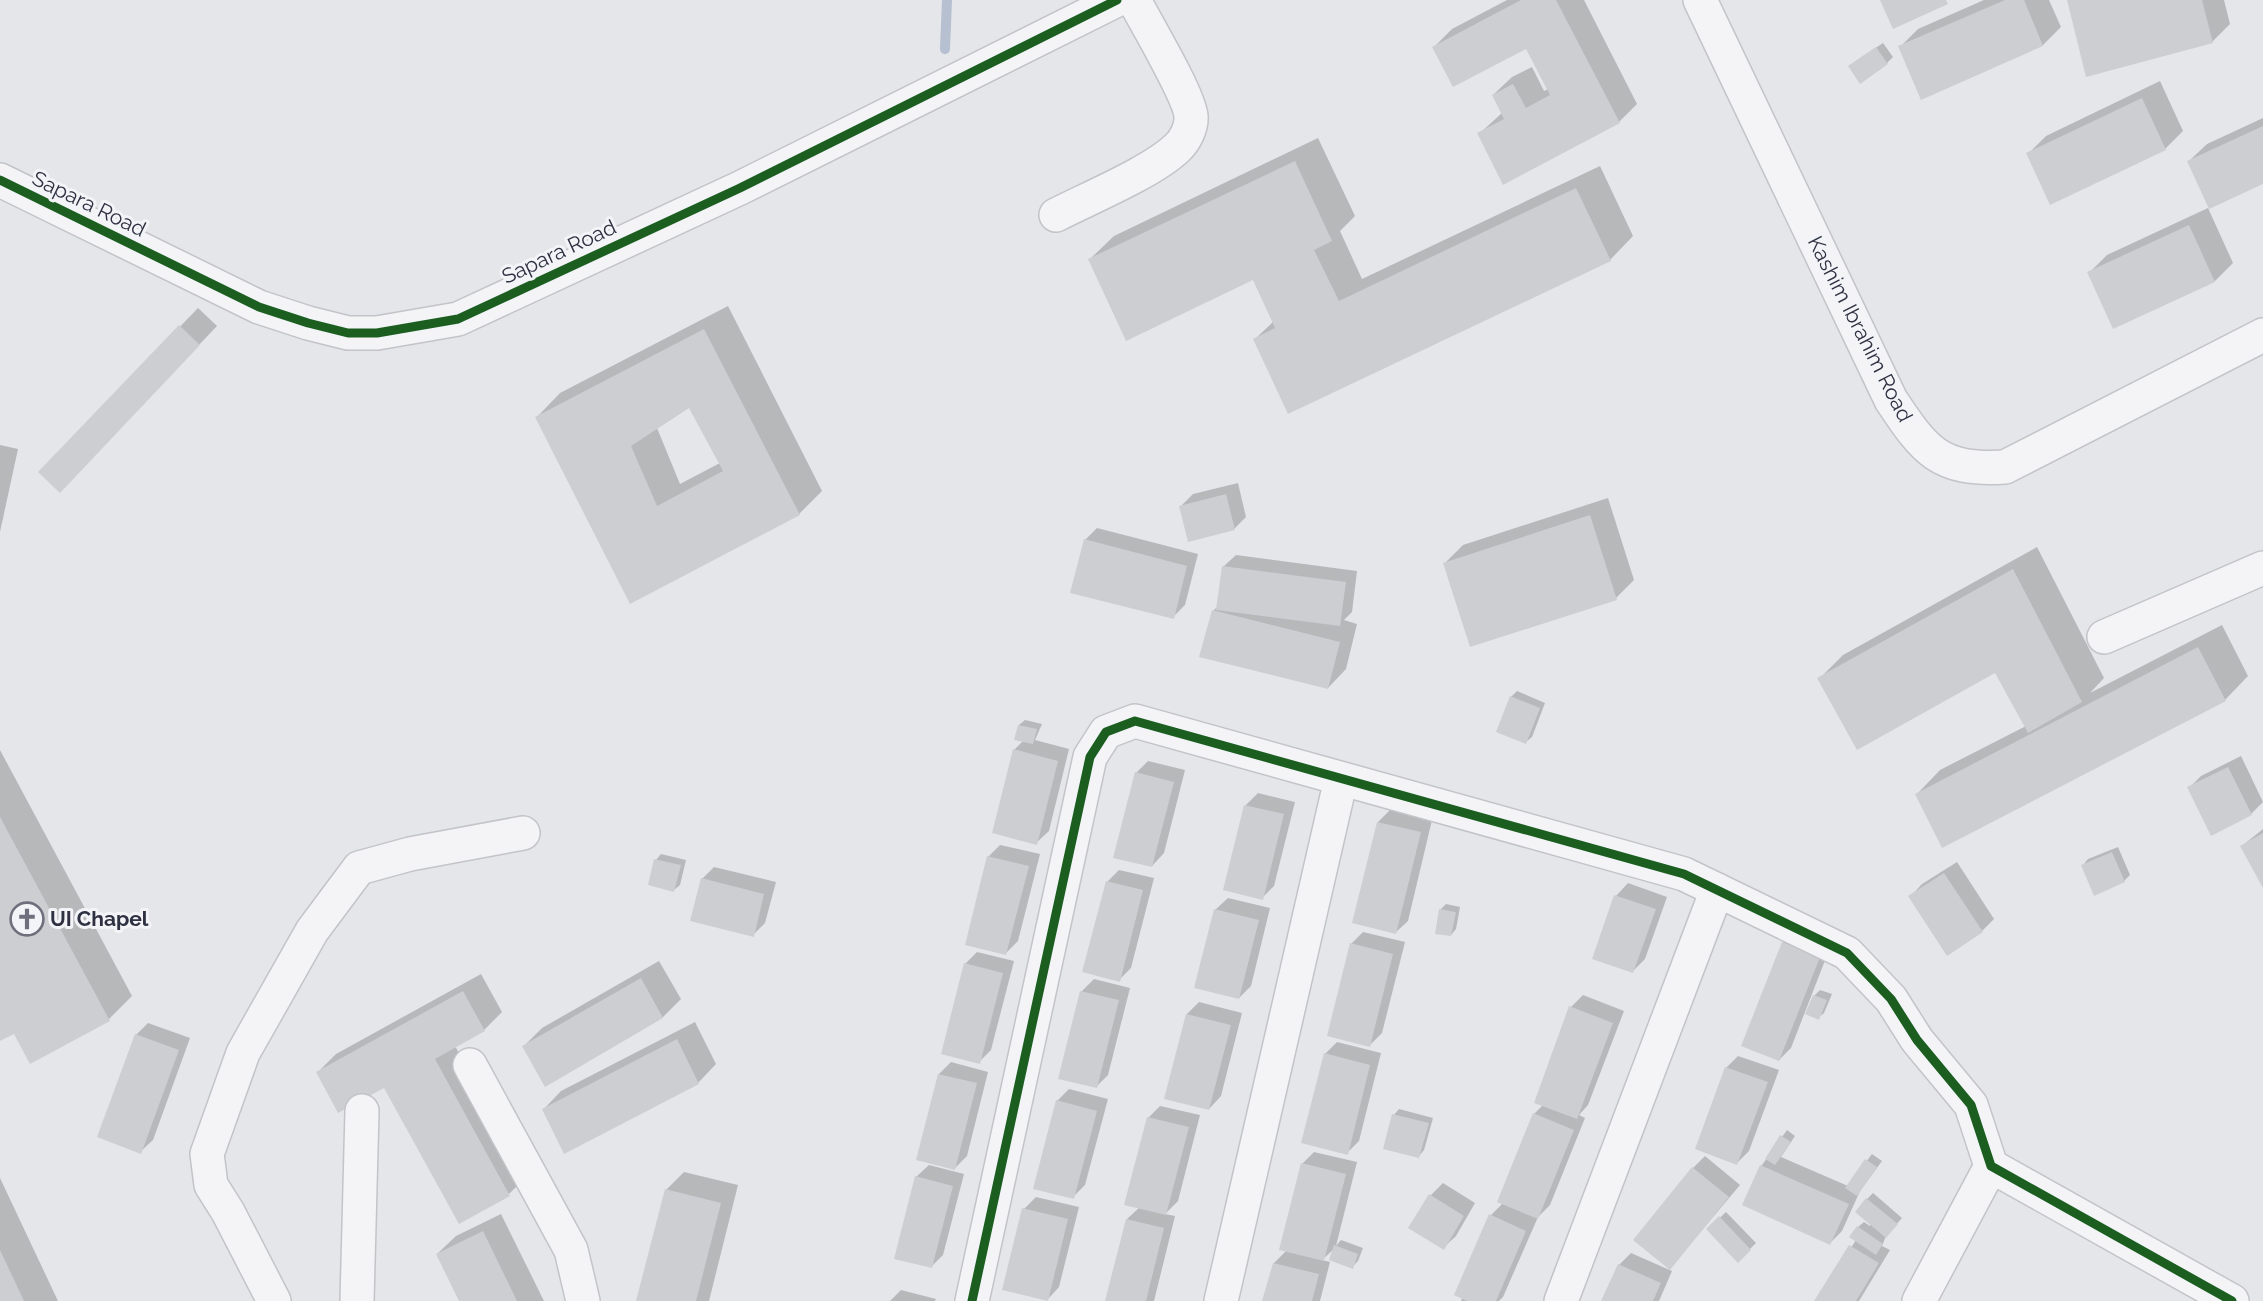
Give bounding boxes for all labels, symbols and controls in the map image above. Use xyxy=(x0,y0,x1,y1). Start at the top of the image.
street label: Sapara Road xyxy=(28,165,150,242)
street label: Sapara Road xyxy=(498,214,620,289)
street label: Kashim Ibrahim Road xyxy=(1803,232,1918,426)
church icon: UI Chapel xyxy=(9,901,45,937)
place label: UI Chapel xyxy=(50,906,149,931)

